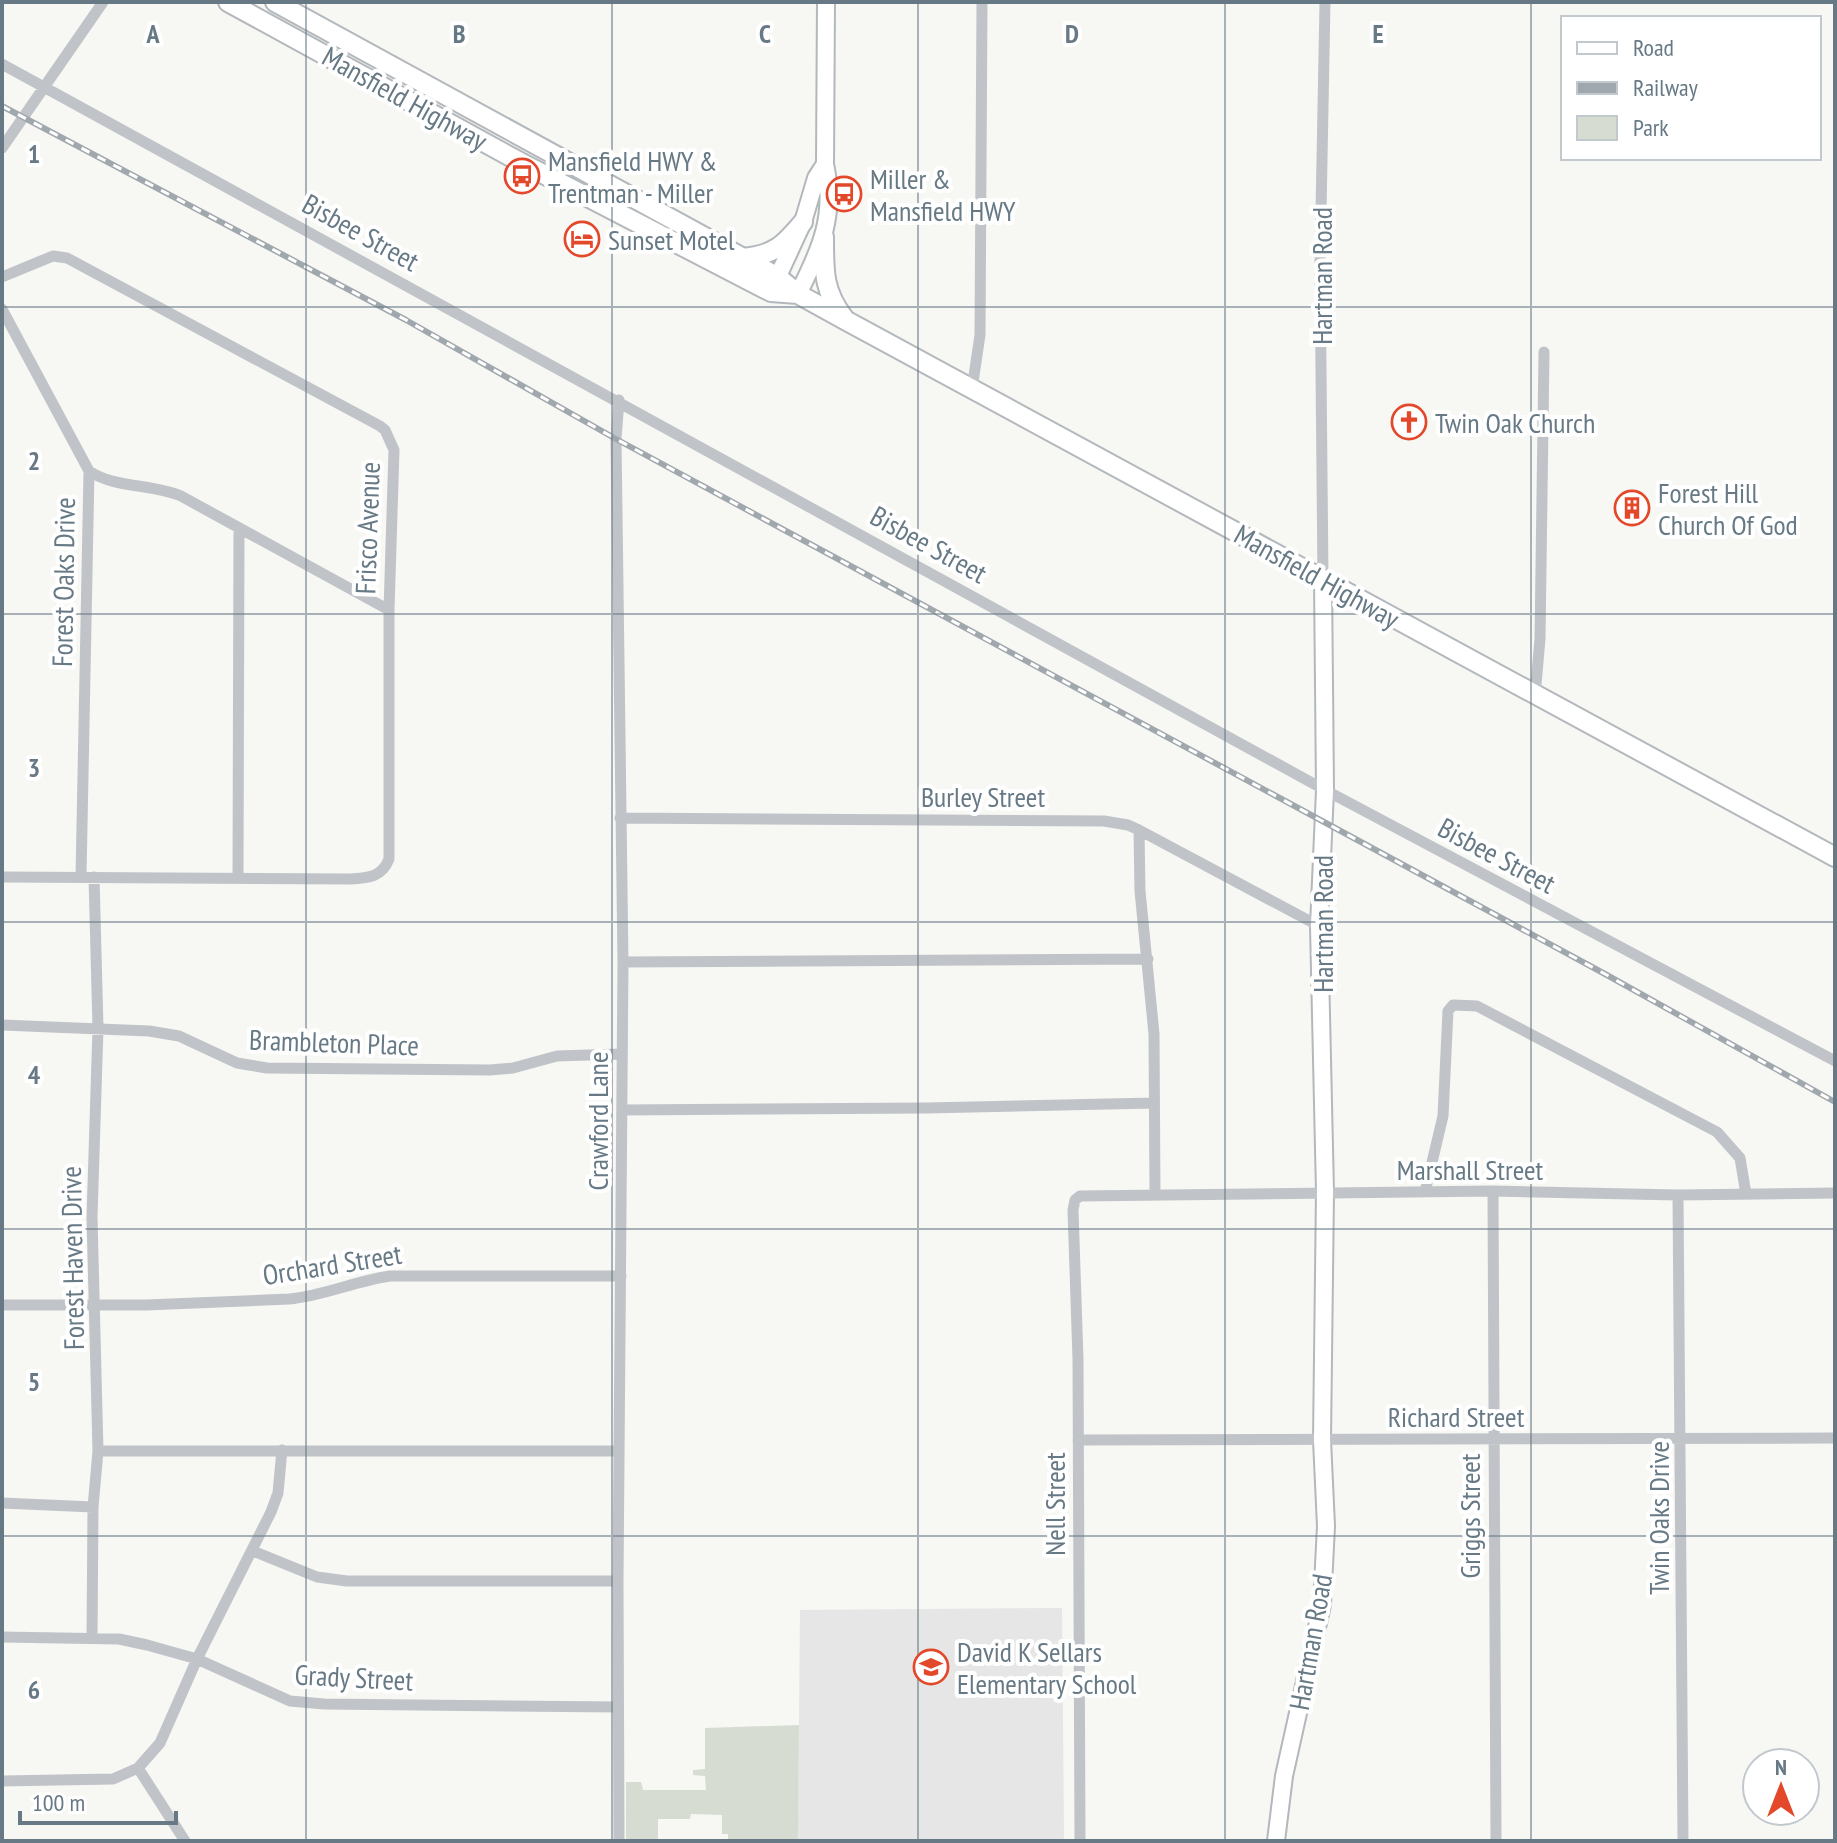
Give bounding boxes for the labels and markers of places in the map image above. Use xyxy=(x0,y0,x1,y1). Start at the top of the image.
place label: Mansfield HWY & Trentman - Miller xyxy=(548,142,717,211)
bus stop icon: Mansfield HWY & Trentman - Miller xyxy=(503,157,541,195)
place label: Miller & Mansfield HWY xyxy=(870,160,1016,229)
bus stop icon: Miller & Mansfield HWY xyxy=(825,175,863,213)
hotel icon: Sunset Motel xyxy=(563,220,601,258)
place label: Sunset Motel xyxy=(608,221,735,258)
church icon: Twin Oak Church xyxy=(1390,403,1428,441)
place label: Twin Oak Church xyxy=(1435,404,1595,441)
place label: Forest Hill Church Of God xyxy=(1658,474,1798,543)
building icon: Forest Hill Church Of God xyxy=(1613,489,1651,527)
place label: David K Sellars Elementary School xyxy=(957,1633,1137,1702)
school or university icon: David K Sellars Elementary School xyxy=(912,1648,950,1686)

